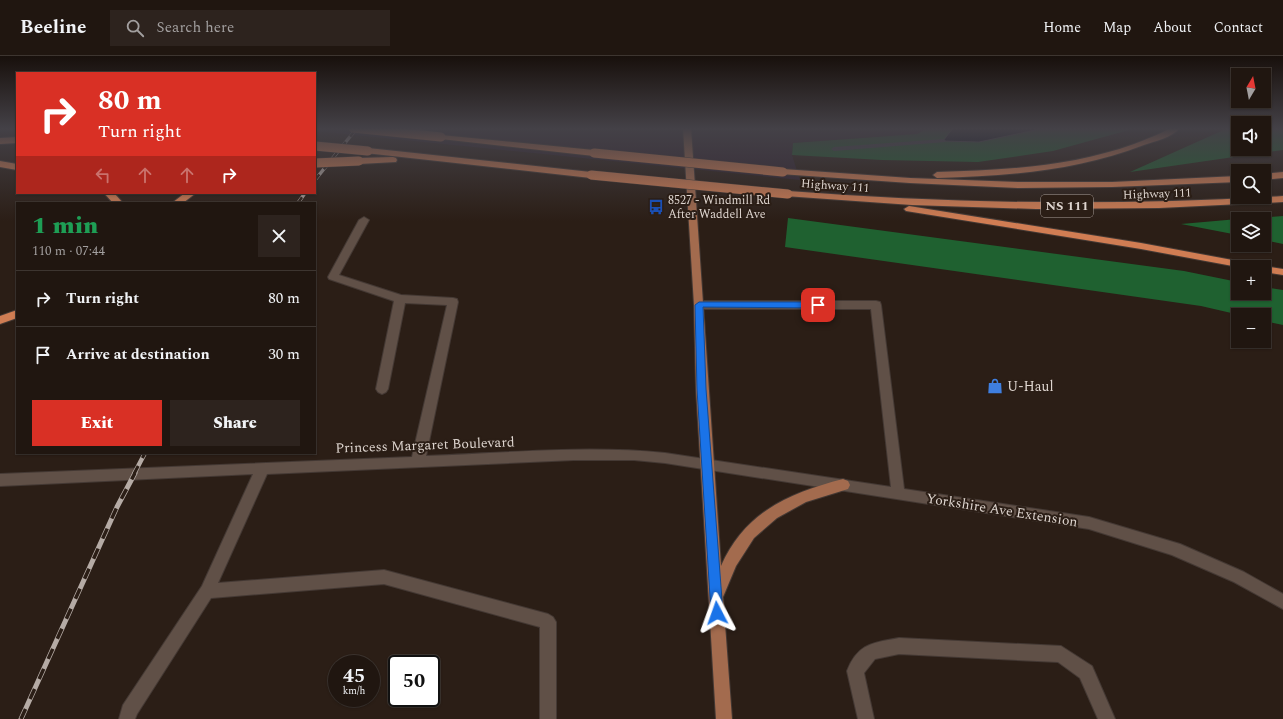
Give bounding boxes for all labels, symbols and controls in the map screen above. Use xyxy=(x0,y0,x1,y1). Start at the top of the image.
search box xyxy=(110,10,390,46)
text: Beeline xyxy=(20,13,86,42)
text: Search here xyxy=(156,16,234,39)
icon: search xyxy=(124,17,146,39)
text: Home xyxy=(1043,17,1081,38)
text: Map xyxy=(1103,17,1131,38)
text: About xyxy=(1153,17,1192,38)
text: Contact xyxy=(1214,17,1263,38)
north arrow xyxy=(1231,68,1271,108)
map controls xyxy=(1231,68,1271,348)
text: 80 m xyxy=(98,79,162,122)
icon: right xyxy=(32,88,84,140)
button: sound xyxy=(1231,116,1271,156)
text: Turn right xyxy=(98,118,181,145)
icon: left xyxy=(92,164,114,186)
icon: ahead xyxy=(134,164,156,186)
icon: ahead xyxy=(176,164,198,186)
icon: right xyxy=(218,164,240,186)
button: search xyxy=(1231,164,1271,204)
street label: Highway 111 xyxy=(800,174,870,198)
street label: Highway 111 xyxy=(1122,183,1192,205)
place label: 8527 - Windmill Rd After Waddell Ave xyxy=(668,191,771,224)
road number: NS 111 xyxy=(1041,195,1093,217)
bus stop icon: 8527 - Windmill Rd After Waddell Ave xyxy=(647,198,665,216)
text: 1 min xyxy=(32,208,98,244)
button: layers xyxy=(1231,212,1271,252)
button: close xyxy=(258,215,300,257)
text: 110 m · 07:44 xyxy=(32,241,105,261)
button: + xyxy=(1231,260,1271,300)
text: Turn right xyxy=(66,287,139,310)
text: 80 m xyxy=(268,287,300,310)
icon: right xyxy=(32,288,54,310)
pin xyxy=(801,288,835,322)
icon: arrive xyxy=(807,294,829,316)
button: − xyxy=(1231,308,1271,348)
text: Arrive at destination xyxy=(66,343,210,366)
text: 30 m xyxy=(268,343,300,366)
icon: arrive xyxy=(32,344,54,366)
place label: U-Haul xyxy=(1007,376,1054,397)
shop icon: U-Haul xyxy=(986,377,1004,395)
button: Exit xyxy=(32,400,162,446)
button: Share xyxy=(170,400,300,446)
street label: Princess Margaret Boulevard xyxy=(335,431,515,459)
street label: Yorkshire Ave Extension xyxy=(925,488,1079,532)
position arrow xyxy=(696,592,738,634)
speed limit sign: 50 xyxy=(388,655,440,707)
text: 45 xyxy=(343,661,365,691)
text: km/h xyxy=(343,683,365,699)

